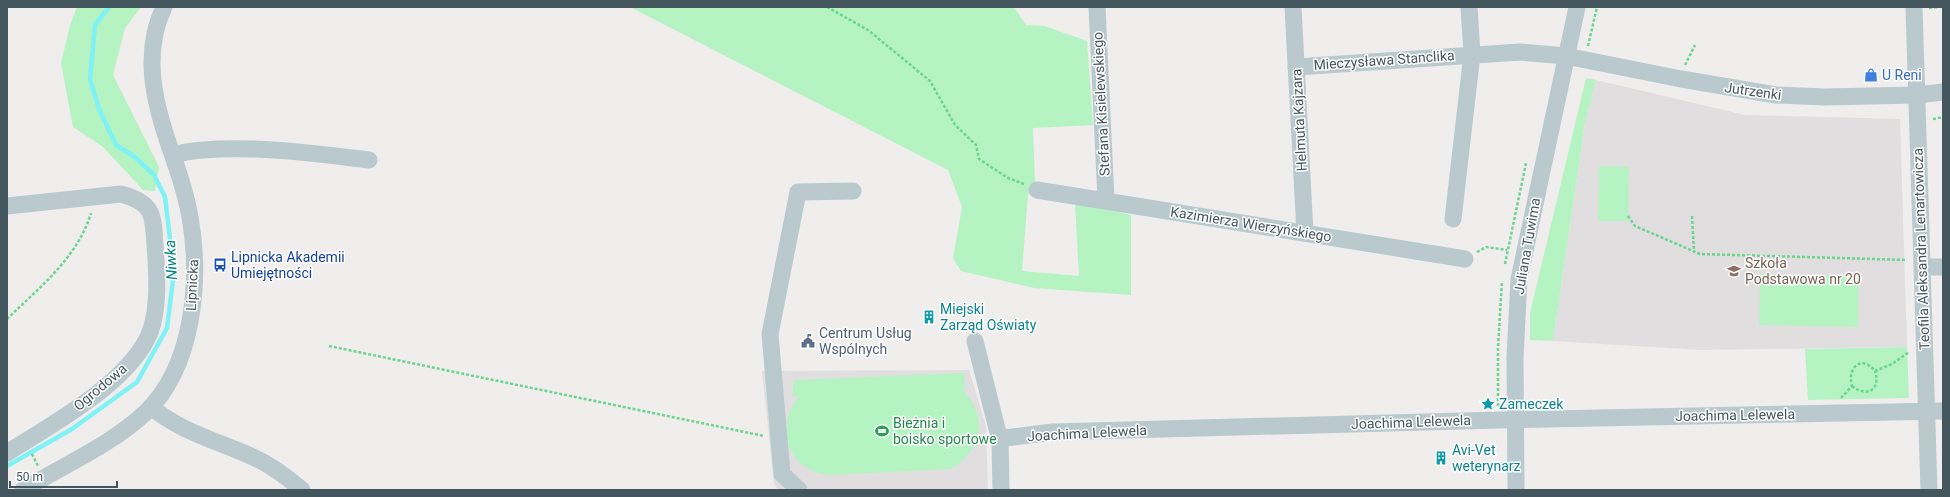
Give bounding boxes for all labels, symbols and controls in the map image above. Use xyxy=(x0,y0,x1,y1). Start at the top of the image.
street label: Stefana Kisielewskiego xyxy=(1089,32,1113,176)
street label: Mieczysława Stanclika xyxy=(1313,47,1455,73)
shop icon: U Reni xyxy=(1863,67,1879,83)
place label: U Reni xyxy=(1882,67,1922,83)
street label: Helmuta Kajzara xyxy=(1288,68,1310,172)
street label: Jutrzenki xyxy=(1724,79,1782,103)
street label: Teofila Aleksandra Lenartowicza xyxy=(1909,148,1933,350)
street label: Juliana Tuwima xyxy=(1511,197,1543,295)
street label: Kazimierza Wierzyńskiego xyxy=(1169,203,1333,245)
water label: Niwka xyxy=(161,239,181,281)
place label: Lipnicka Akademii Umiejętności xyxy=(231,249,345,281)
place label: Szkoła Podstawowa nr 20 xyxy=(1745,255,1861,287)
bus stop icon: Lipnicka Akademii Umiejętności xyxy=(212,257,228,273)
street label: Lipnicka xyxy=(183,259,201,311)
school or university icon: Szkoła Podstawowa nr 20 xyxy=(1726,263,1742,279)
place label: Miejski Zarząd Oświaty xyxy=(940,301,1037,333)
building icon: Miejski Zarząd Oświaty xyxy=(921,309,937,325)
place label: Centrum Usług Wspólnych xyxy=(819,325,912,357)
public building icon: Centrum Usług Wspólnych xyxy=(800,333,816,349)
street label: Ogrodowa xyxy=(70,360,130,414)
place icon: Zameczek xyxy=(1480,396,1496,412)
place label: Zameczek xyxy=(1499,396,1564,412)
street label: Joachima Lelewela xyxy=(1675,406,1795,424)
street label: Joachima Lelewela xyxy=(1351,412,1471,432)
place label: Bieżnia i boisko sportowe xyxy=(893,415,997,447)
street label: Joachima Lelewela xyxy=(1027,422,1147,444)
sports icon: Bieżnia i boisko sportowe xyxy=(874,423,890,439)
place label: Avi-Vet weterynarz xyxy=(1452,442,1521,474)
building icon: Avi-Vet weterynarz xyxy=(1433,450,1449,466)
scale bar xyxy=(10,463,117,489)
text: 50 m xyxy=(16,470,43,484)

